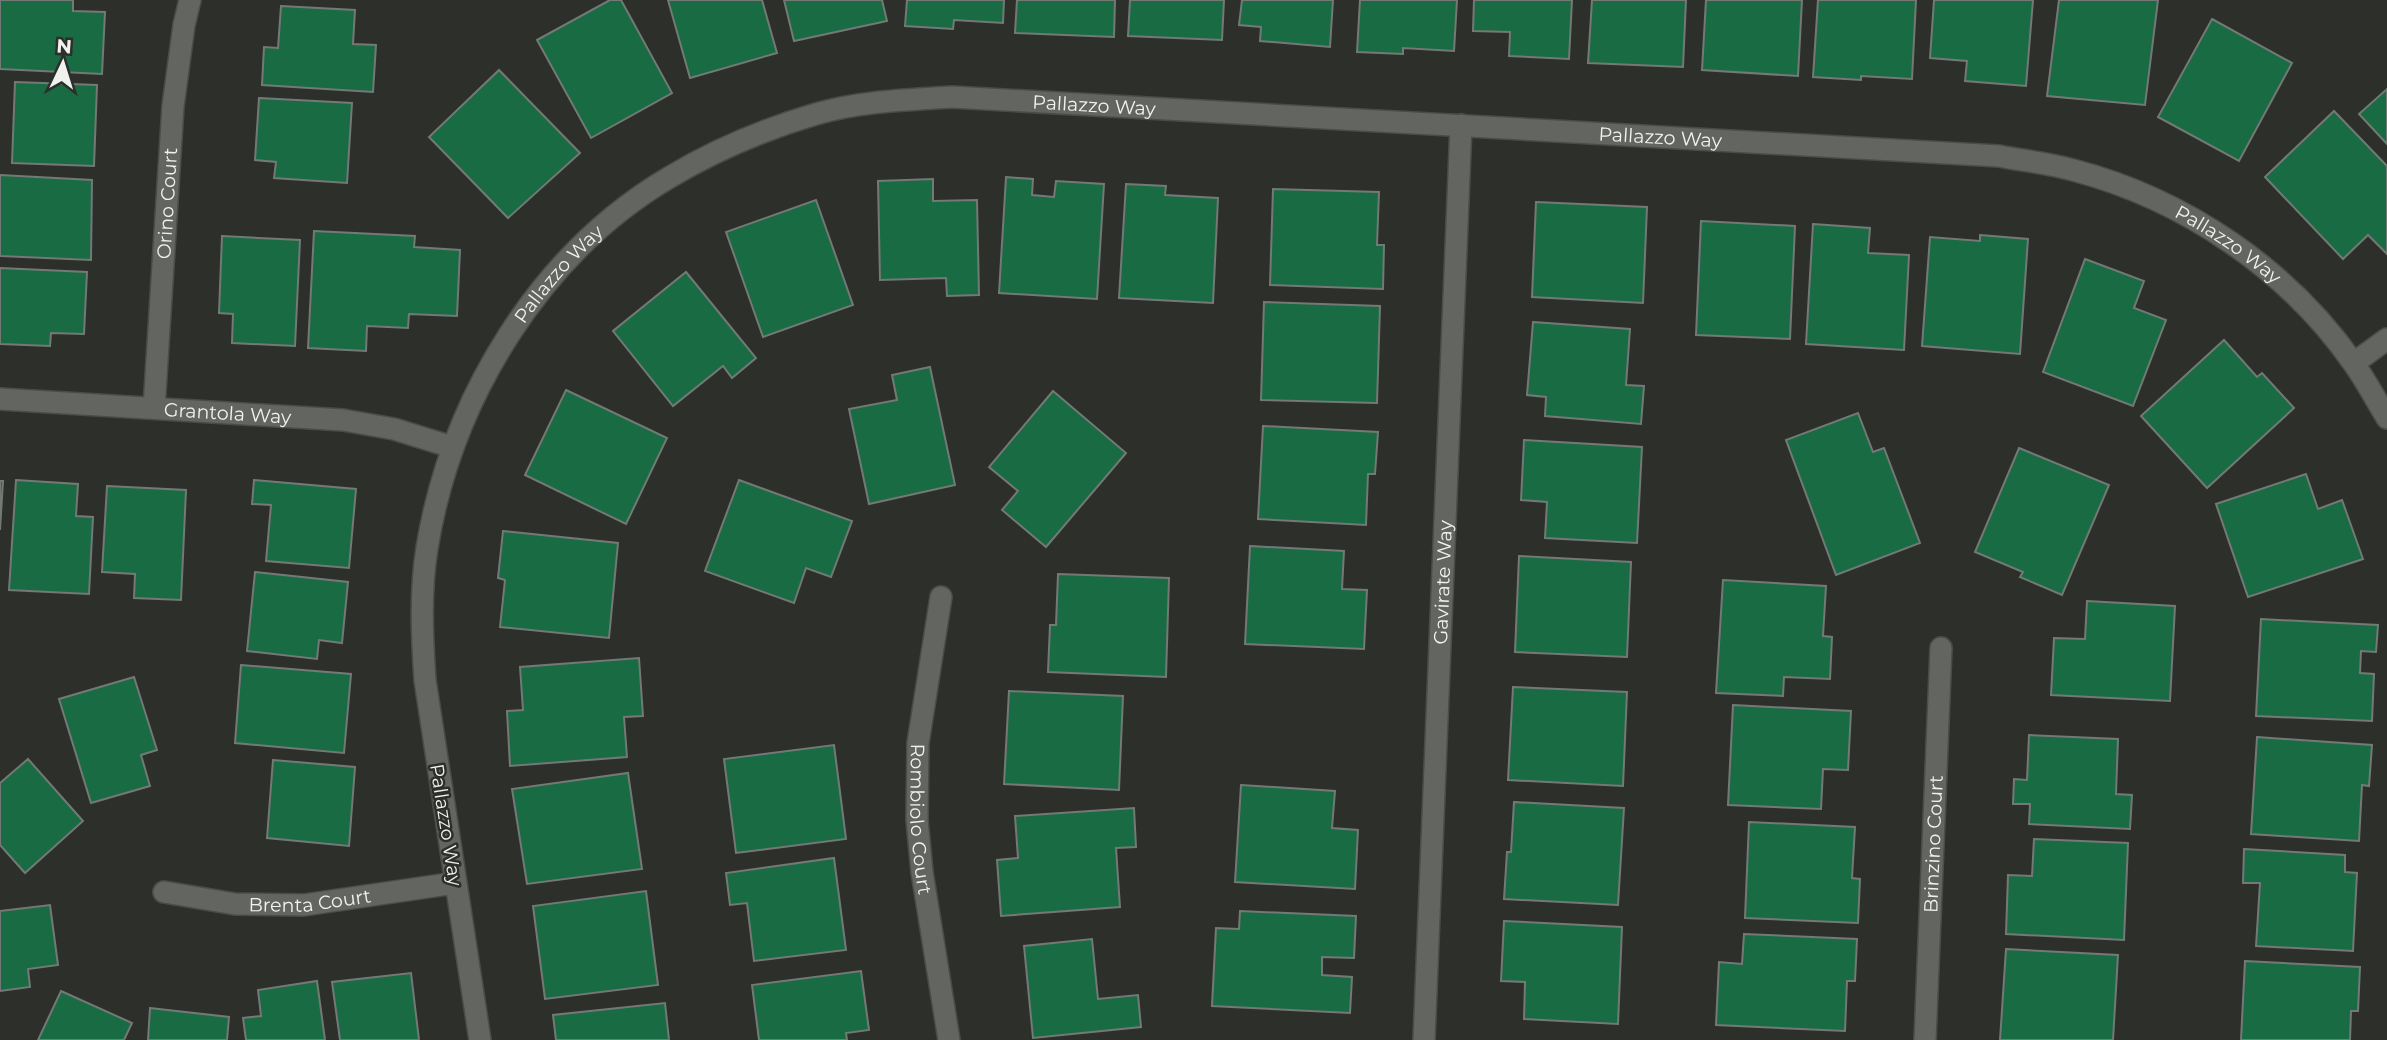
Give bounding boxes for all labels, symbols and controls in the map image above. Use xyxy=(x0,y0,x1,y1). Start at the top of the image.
north arrow xyxy=(28,28,98,98)
text: N xyxy=(56,35,73,59)
street label: Pallazzo Way xyxy=(1032,90,1157,120)
street label: Pallazzo Way xyxy=(1598,122,1723,152)
street label: Orino Court xyxy=(152,147,182,260)
street label: Pallazzo Way xyxy=(2171,200,2287,289)
street label: Pallazzo Way xyxy=(509,219,608,327)
street label: Grantola Way xyxy=(163,398,293,428)
street label: Gavirate Way xyxy=(1429,519,1457,645)
street label: Rombiolo Court xyxy=(905,743,937,896)
street label: Pallazzo Way xyxy=(425,762,467,888)
street label: Brinzino Court xyxy=(1919,775,1947,913)
street label: Brenta Court xyxy=(248,884,373,917)

